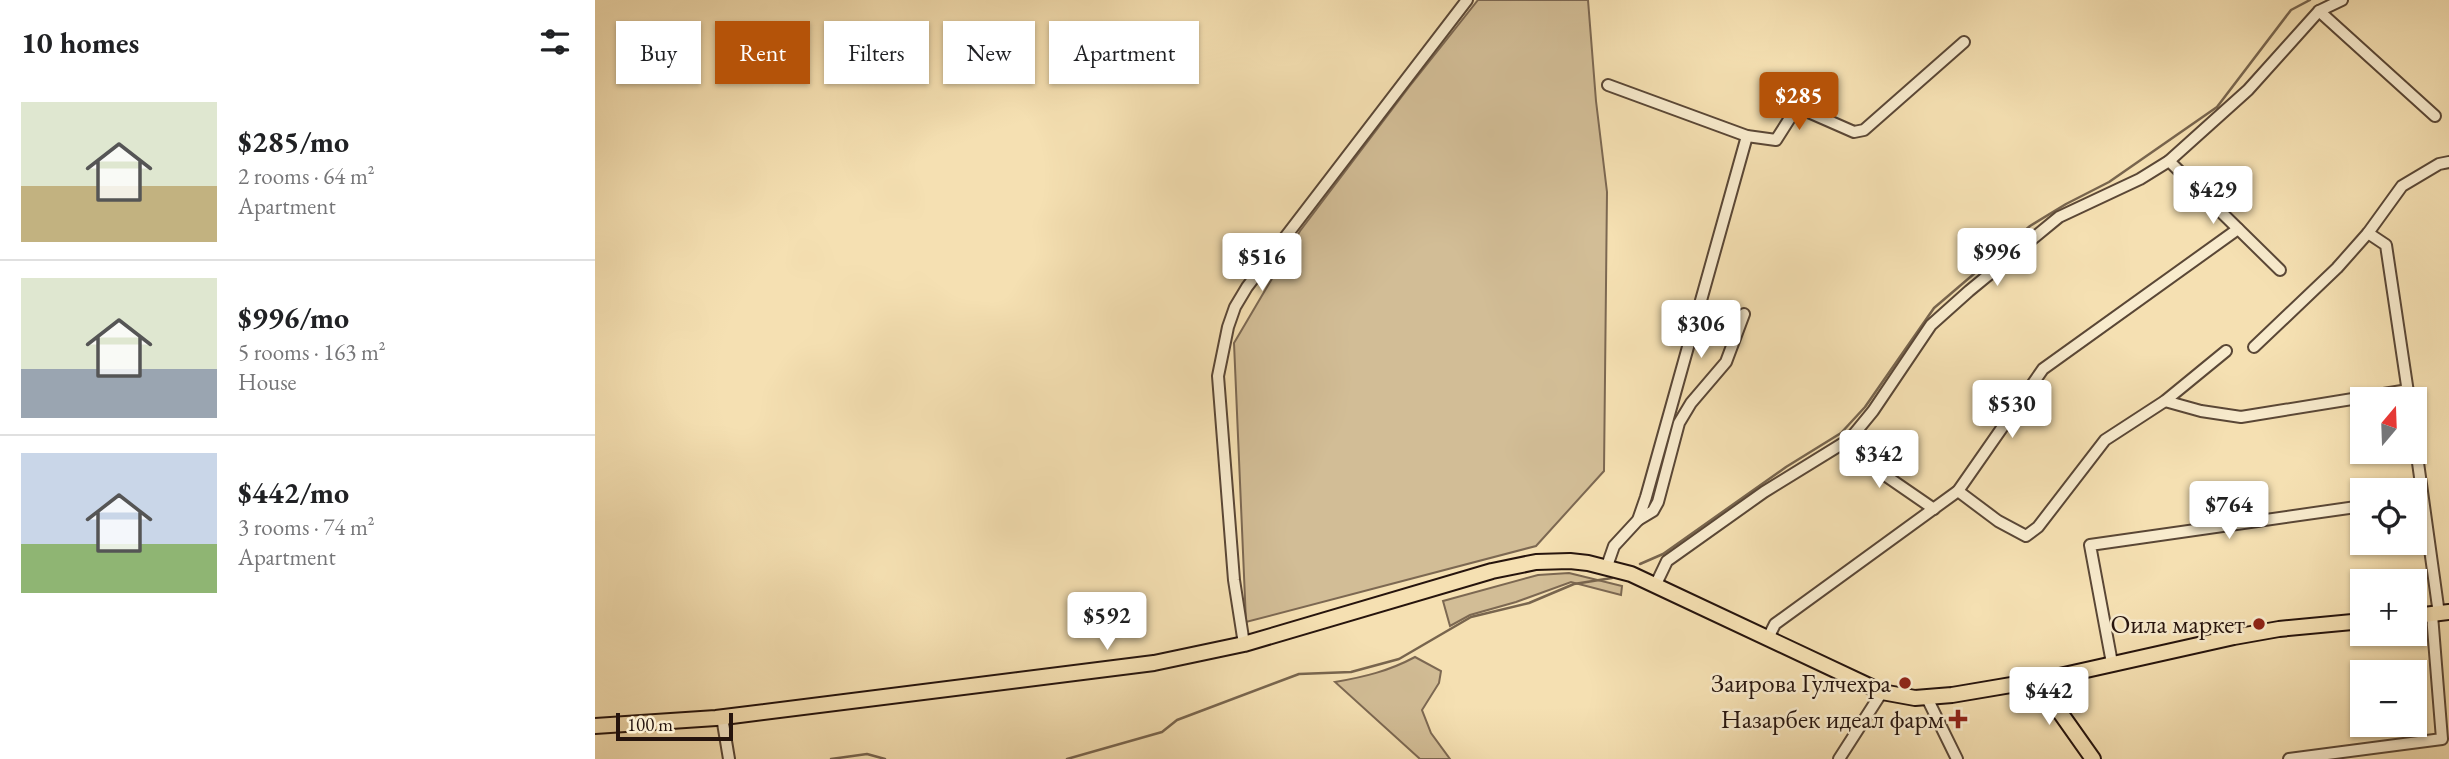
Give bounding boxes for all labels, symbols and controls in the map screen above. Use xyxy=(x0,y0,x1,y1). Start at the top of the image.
chip: Buy xyxy=(616,21,701,84)
chip: Rent xyxy=(715,21,810,84)
chip: Filters xyxy=(824,21,929,84)
chip: New xyxy=(943,21,1035,84)
chip: Apartment xyxy=(1049,21,1199,84)
text: 10 homes xyxy=(21,23,139,62)
icon: filters xyxy=(536,23,574,61)
pin: $285 xyxy=(1758,72,1840,132)
text: $285 xyxy=(1775,80,1823,110)
text: $285/mo xyxy=(238,122,349,161)
icon: home xyxy=(77,130,161,214)
text: 2 rooms · 64 m² xyxy=(238,161,375,191)
pin: $429 xyxy=(2172,166,2254,226)
text: $429 xyxy=(2189,174,2237,204)
text: Apartment xyxy=(238,191,336,221)
pin: $996 xyxy=(1956,229,2038,288)
pin: $516 xyxy=(1221,233,1303,293)
text: $996 xyxy=(1973,236,2021,266)
text: $516 xyxy=(1238,241,1286,271)
text: $996/mo xyxy=(238,298,349,337)
pin: $306 xyxy=(1660,300,1742,360)
icon: home xyxy=(77,306,161,390)
text: $306 xyxy=(1677,308,1725,338)
text: 5 rooms · 163 m² xyxy=(238,337,386,367)
text: House xyxy=(238,367,297,397)
pin: $530 xyxy=(1971,380,2053,440)
north arrow xyxy=(2350,387,2427,464)
map controls xyxy=(2350,387,2427,737)
text: $530 xyxy=(1988,388,2036,418)
pin: $342 xyxy=(1838,430,1920,490)
text: $342 xyxy=(1855,438,1903,468)
text: $442/mo xyxy=(238,473,349,512)
button: locate xyxy=(2350,478,2427,555)
icon: home xyxy=(77,481,161,565)
pin: $764 xyxy=(2188,482,2270,541)
text: $764 xyxy=(2205,489,2253,519)
text: 3 rooms · 74 m² xyxy=(238,512,375,542)
text: Apartment xyxy=(238,542,336,572)
button: + xyxy=(2350,569,2427,646)
pin: $592 xyxy=(1066,592,1148,652)
text: $592 xyxy=(1083,600,1131,630)
place label: Оила маркет xyxy=(2111,607,2245,641)
marker: Оила маркет xyxy=(2251,616,2267,632)
button: − xyxy=(2350,660,2427,737)
place label: Заирова Гулчехра xyxy=(1711,666,1892,700)
pin: $442 xyxy=(2008,668,2090,727)
marker: Заирова Гулчехра xyxy=(1897,675,1913,691)
text: $442 xyxy=(2025,675,2073,705)
place label: Назарбек идеал фарм xyxy=(1721,702,1944,736)
scale bar xyxy=(616,710,733,742)
marker: Назарбек идеал фарм xyxy=(1950,711,1966,727)
text: 100 m xyxy=(627,712,673,737)

